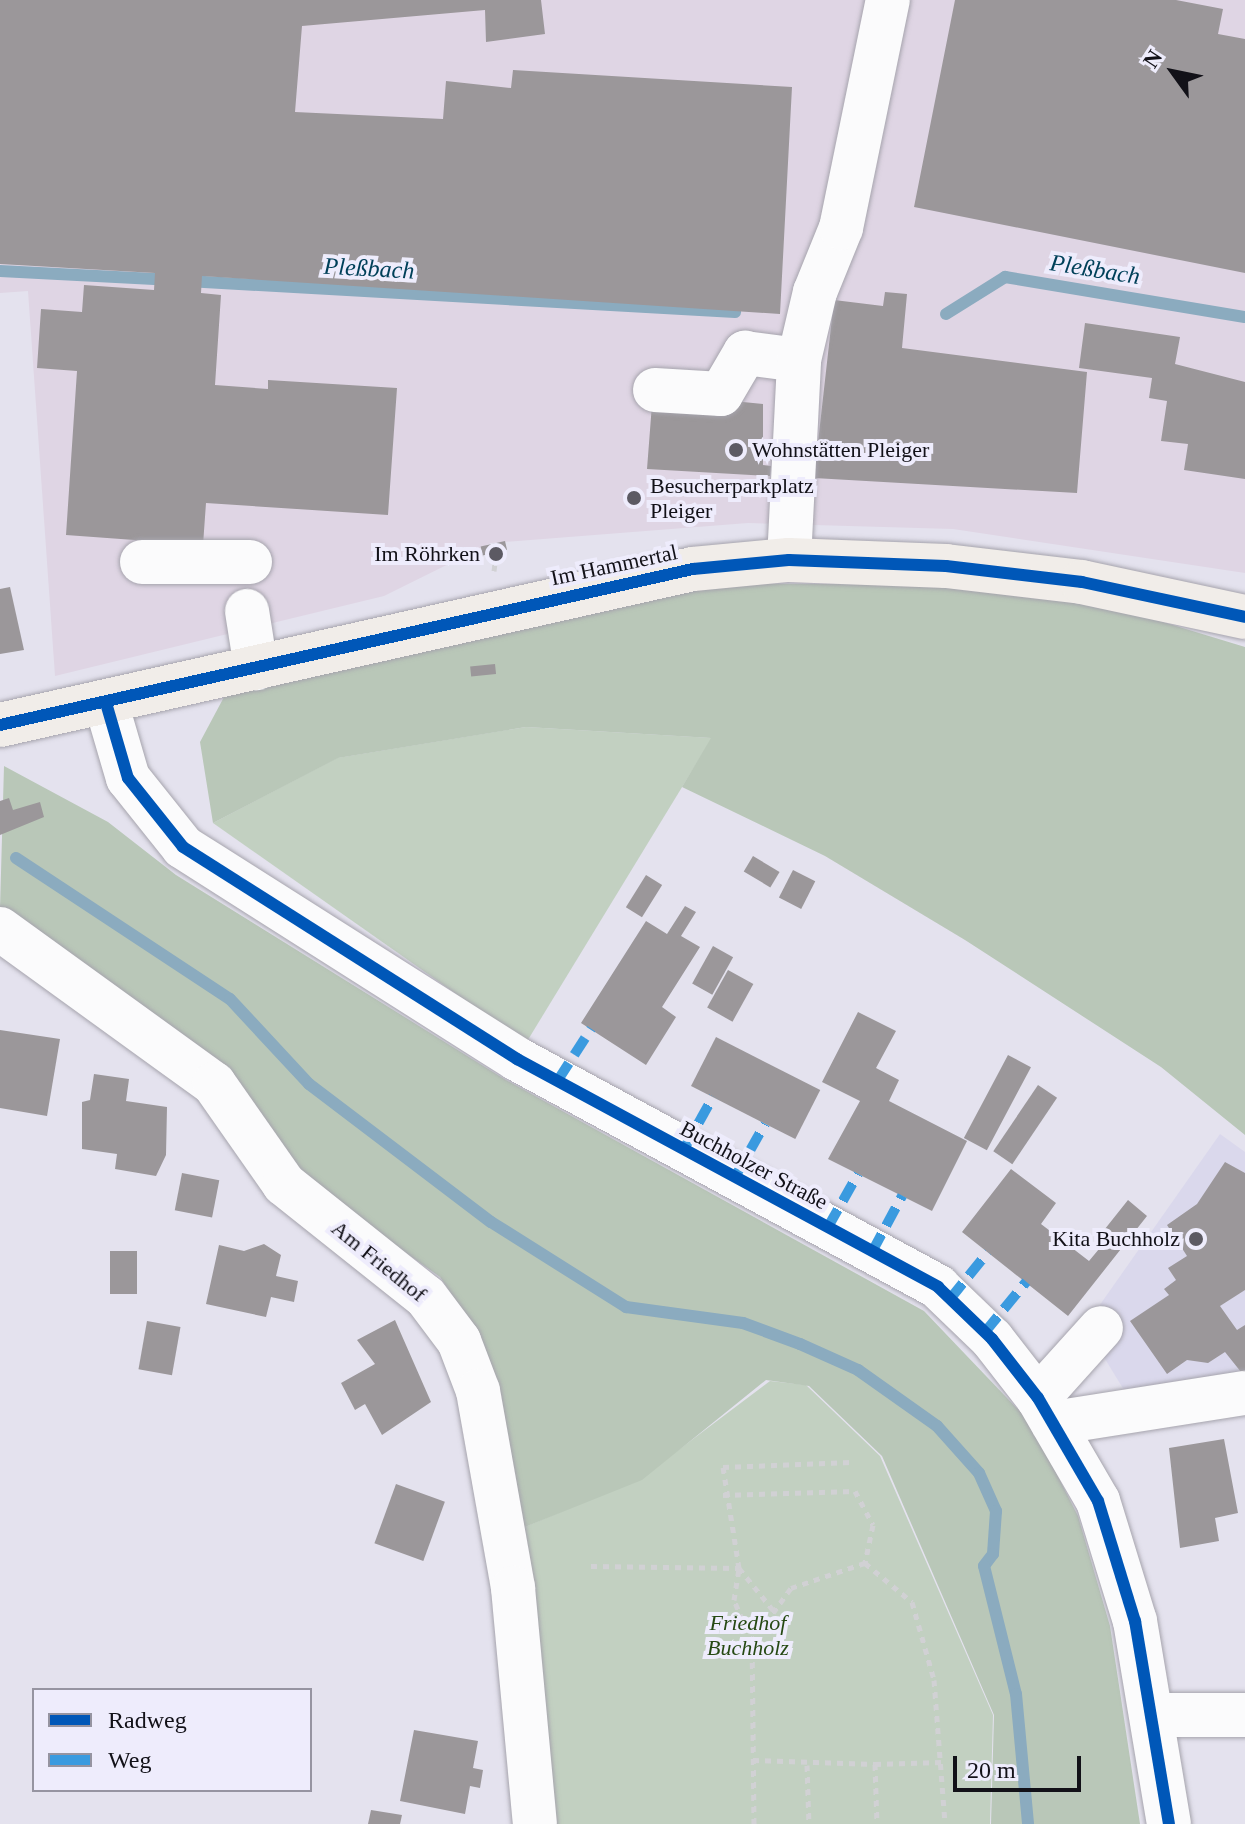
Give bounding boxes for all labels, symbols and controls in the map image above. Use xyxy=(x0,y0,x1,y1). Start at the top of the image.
north arrow xyxy=(1133,32,1213,112)
text: N xyxy=(1138,45,1167,72)
water label: Pleßbach xyxy=(1048,249,1142,291)
water label: Pleßbach xyxy=(323,252,415,286)
place label: Wohnstätten Pleiger xyxy=(752,437,929,463)
marker: Wohnstätten Pleiger xyxy=(727,441,745,459)
place label: Besucherparkplatz Pleiger xyxy=(650,472,814,524)
marker: Besucherparkplatz Pleiger xyxy=(625,489,643,507)
street label: Im Hammertal xyxy=(548,539,680,591)
place label: Im Röhrken xyxy=(374,541,480,567)
marker: Im Röhrken xyxy=(487,545,505,563)
street label: Buchholzer Straße xyxy=(676,1115,832,1215)
street label: Am Friedhof xyxy=(326,1215,432,1307)
place label: Kita Buchholz xyxy=(1052,1226,1180,1252)
marker: Kita Buchholz xyxy=(1187,1230,1205,1248)
park label: Friedhof Buchholz xyxy=(707,1609,789,1660)
legend xyxy=(32,1688,312,1792)
text: Radweg xyxy=(108,1707,187,1733)
scale bar xyxy=(957,1740,1085,1790)
text: Weg xyxy=(108,1747,151,1773)
text: 20 m xyxy=(967,1757,1016,1783)

